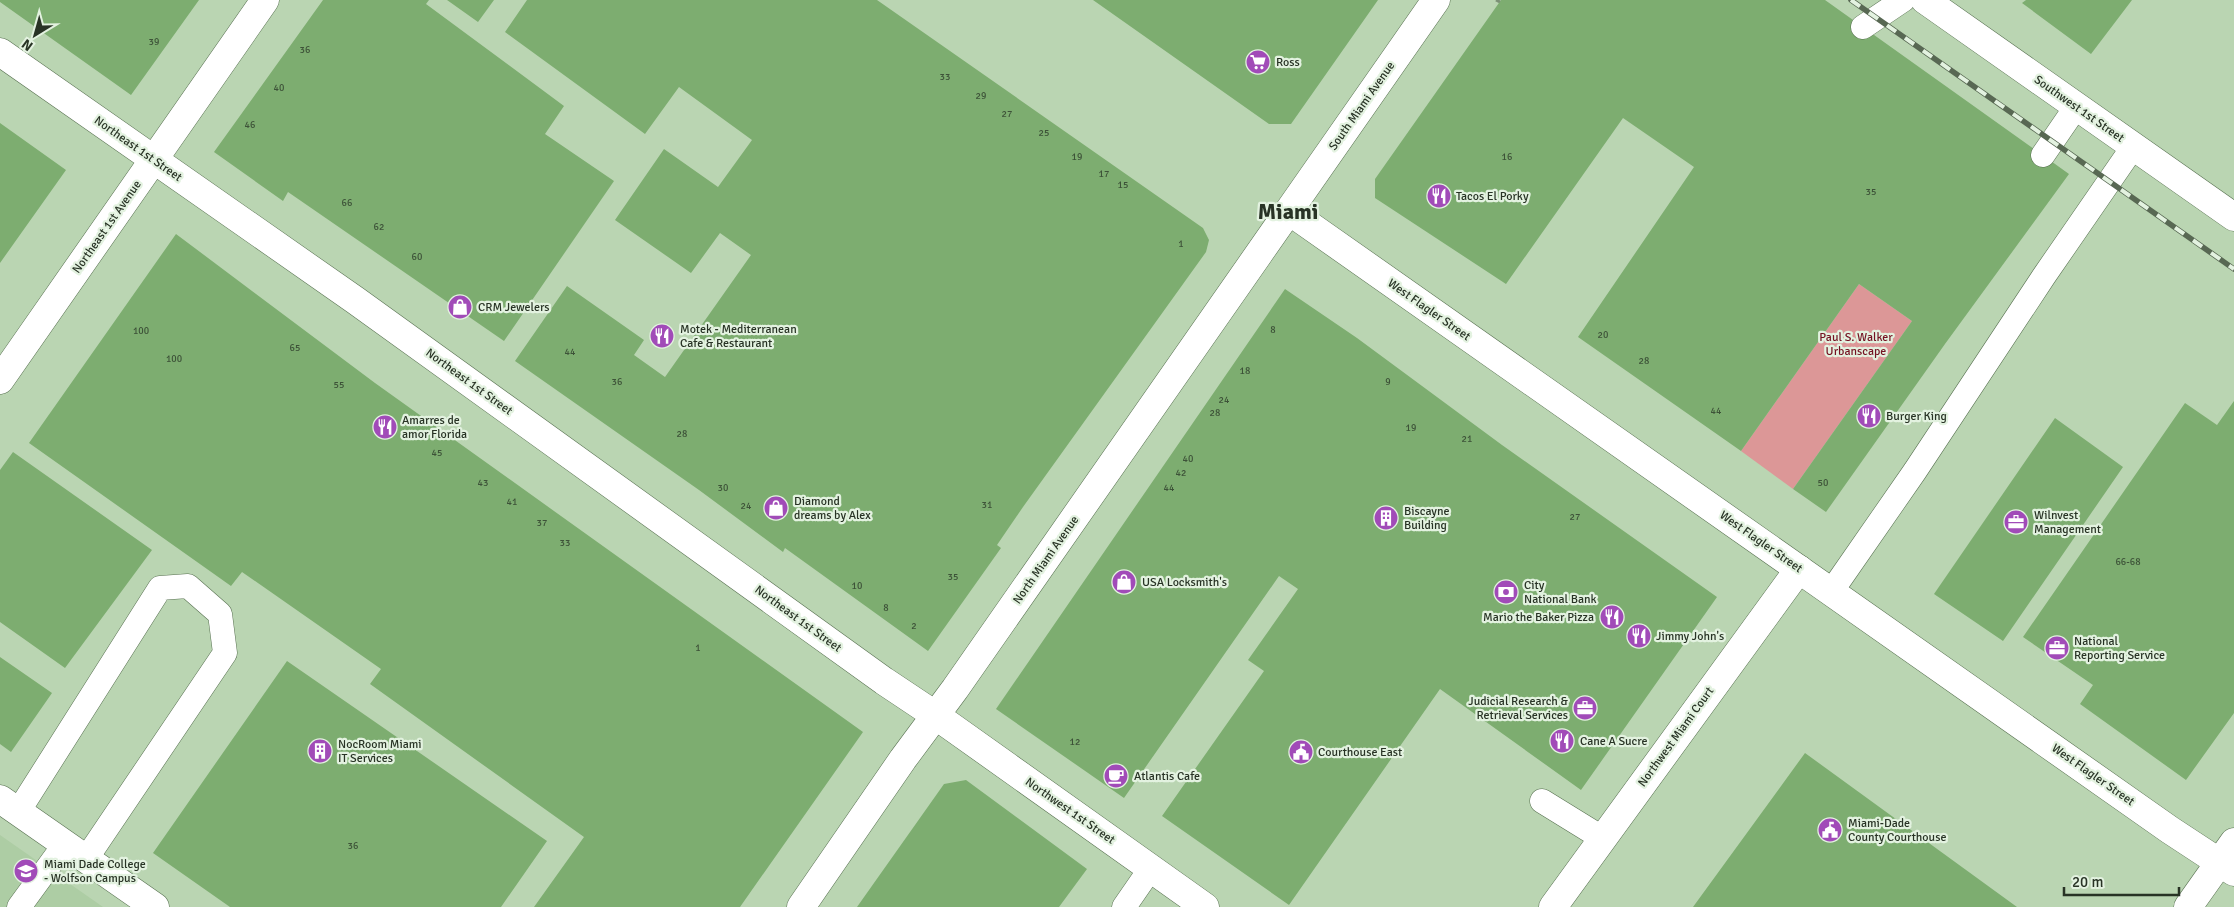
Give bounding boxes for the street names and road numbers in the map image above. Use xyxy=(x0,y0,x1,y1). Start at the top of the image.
street label: South Miami Avenue xyxy=(1326,59,1398,153)
street label: Southwest 1st Street xyxy=(2031,72,2127,146)
street label: Northeast 1st Street xyxy=(91,113,185,185)
street label: Northeast 1st Avenue xyxy=(69,178,145,276)
street label: West Flagler Street xyxy=(1385,276,1473,344)
street label: Northeast 1st Street xyxy=(423,345,515,419)
street label: West Flagler Street xyxy=(1717,508,1805,576)
street label: North Miami Avenue xyxy=(1010,513,1082,607)
street label: Northeast 1st Street xyxy=(752,582,844,656)
street label: Northwest Miami Court xyxy=(1635,684,1717,790)
street label: West Flagler Street xyxy=(2049,741,2137,809)
street label: Northwest 1st Street xyxy=(1022,774,1118,848)

